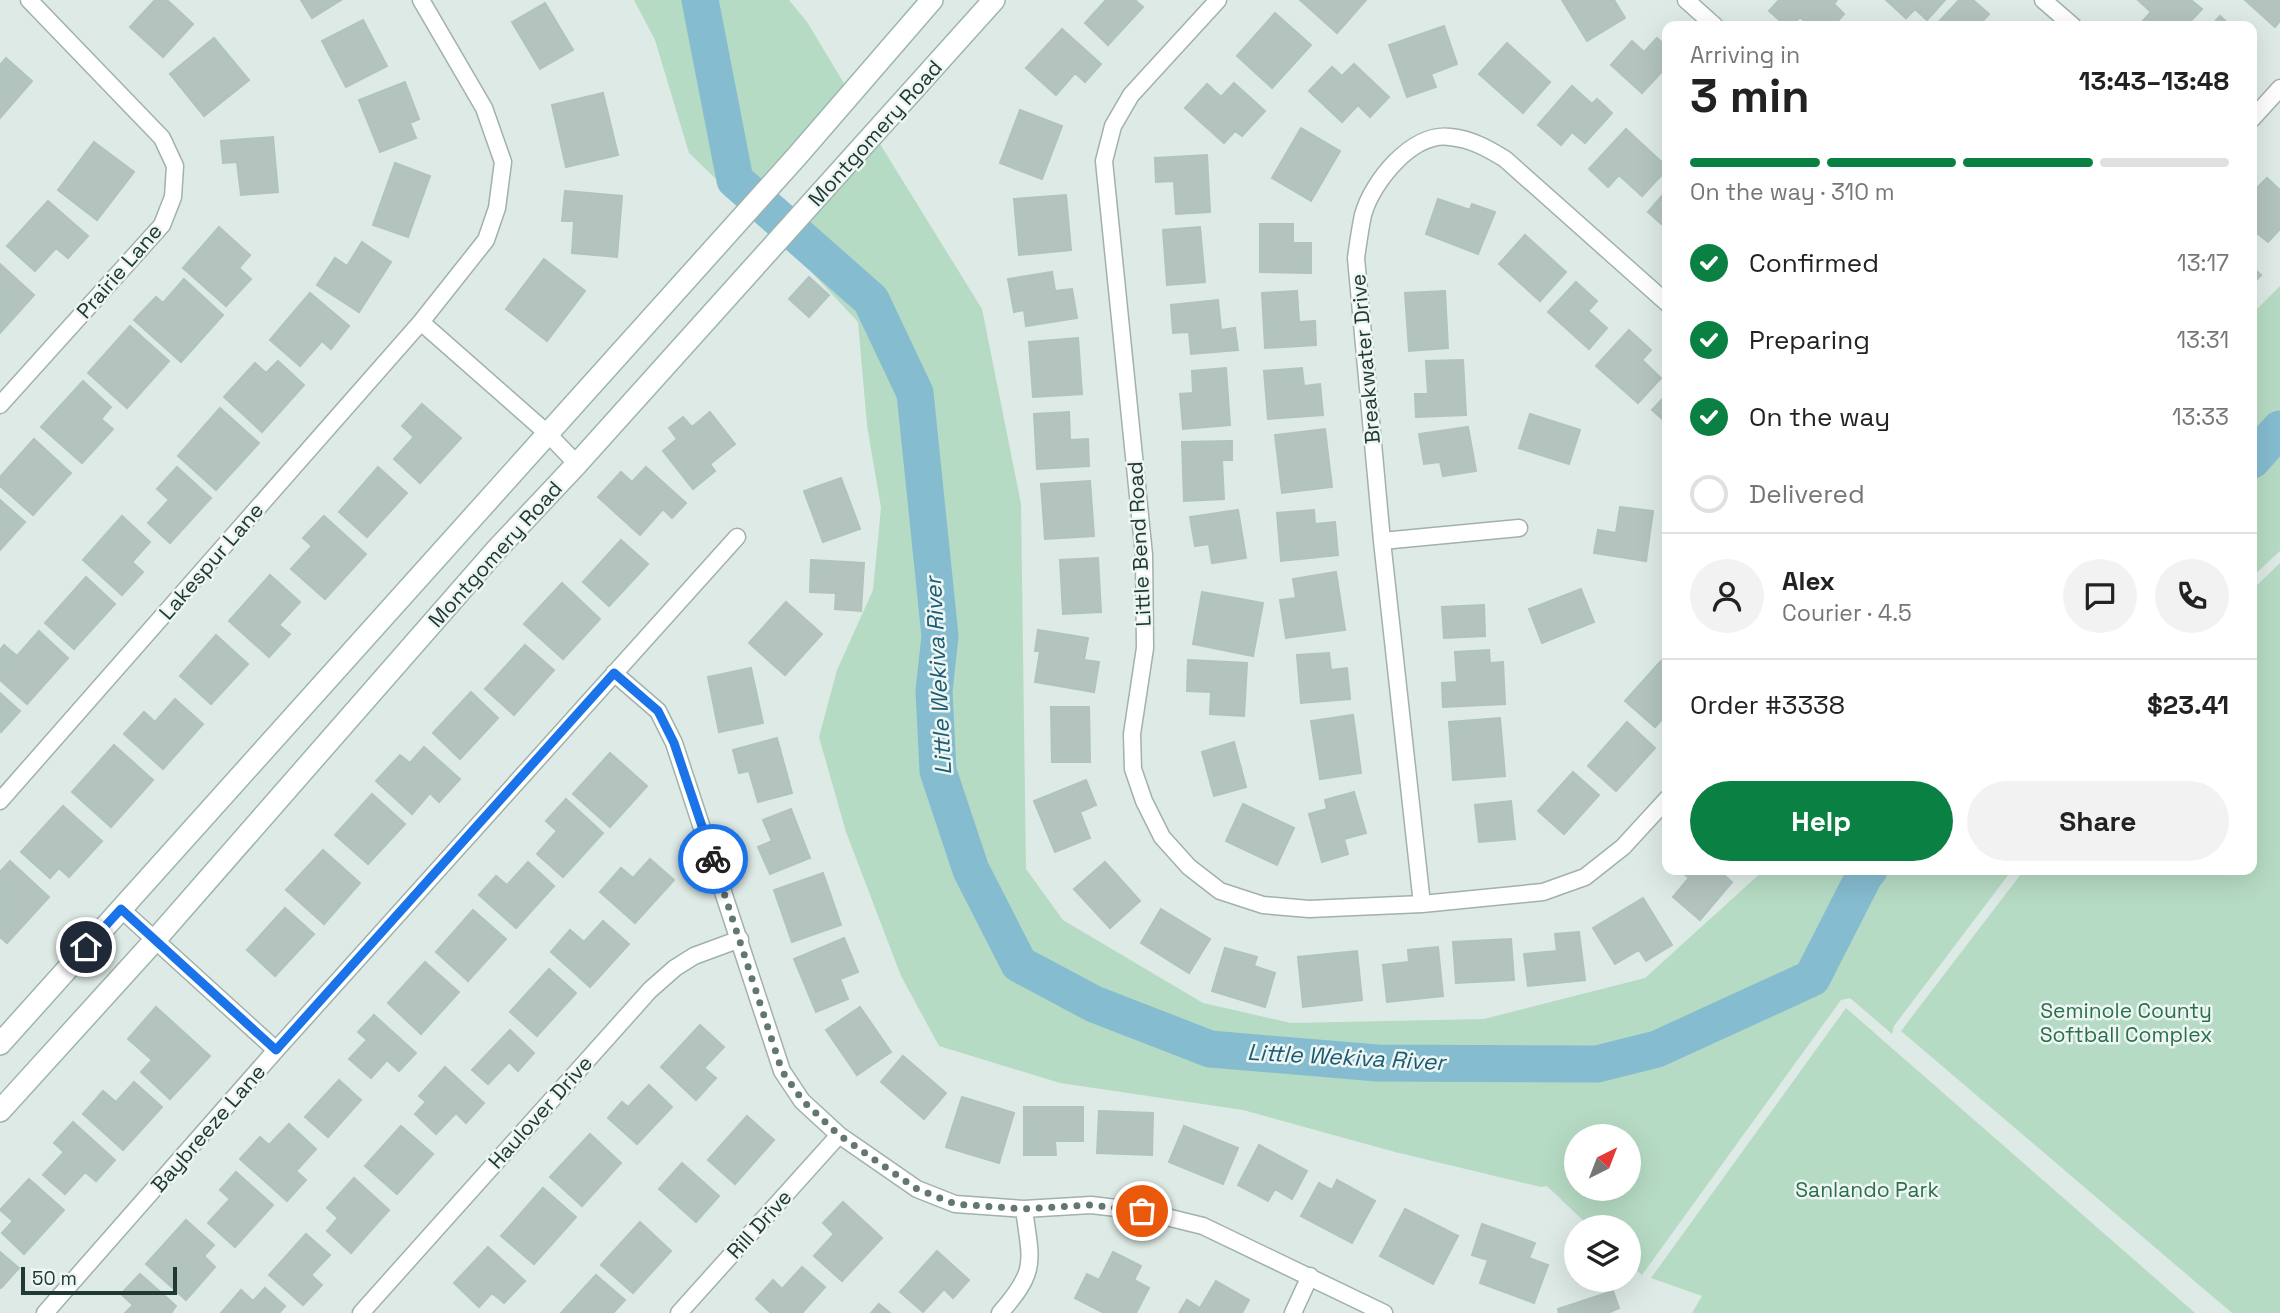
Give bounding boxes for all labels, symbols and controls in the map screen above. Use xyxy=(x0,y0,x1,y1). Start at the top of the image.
text: Arriving in xyxy=(1690,40,1800,70)
street label: Montgomery Road xyxy=(802,54,948,212)
text: 13:43–13:48 xyxy=(2079,64,2229,98)
text: 3 min xyxy=(1690,67,1810,125)
text: On the way · 310 m xyxy=(1690,177,1895,207)
street label: Prairie Lane xyxy=(70,218,168,324)
icon: check xyxy=(1690,244,1728,282)
text: Confirmed xyxy=(1749,246,1879,280)
text: 13:17 xyxy=(2177,248,2229,278)
street label: Breakwater Drive xyxy=(1344,273,1386,445)
icon: check xyxy=(1690,321,1728,359)
text: Preparing xyxy=(1749,323,1870,357)
text: 13:31 xyxy=(2177,325,2229,355)
icon: check xyxy=(1690,398,1728,436)
text: On the way xyxy=(1749,400,1890,434)
text: 13:33 xyxy=(2172,402,2229,432)
street label: Little Bend Road xyxy=(1121,461,1157,627)
street label: Montgomery Road xyxy=(422,475,568,633)
text: Delivered xyxy=(1749,477,1865,511)
street label: Lakespur Lane xyxy=(153,497,269,625)
button: person xyxy=(1690,559,1764,633)
button: chat xyxy=(2063,559,2137,633)
button: phone xyxy=(2155,559,2229,633)
text: Alex xyxy=(1782,564,1835,598)
water label: Little Wekiva River xyxy=(918,574,958,776)
text: Courier · 4.5 xyxy=(1782,598,1912,628)
text: Order #3338 xyxy=(1690,688,1845,722)
text: $23.41 xyxy=(2147,688,2229,722)
button: Help xyxy=(1690,781,1953,861)
button: Share xyxy=(1967,781,2229,861)
courier xyxy=(678,824,748,894)
icon: bike xyxy=(694,840,732,878)
pin xyxy=(56,917,116,977)
icon: home xyxy=(67,928,105,966)
park label: Seminole County Softball Complex xyxy=(2040,997,2212,1048)
water label: Little Wekiva River xyxy=(1246,1037,1448,1077)
street label: Haulover Drive xyxy=(482,1050,598,1174)
street label: Baybreeze Lane xyxy=(145,1058,271,1198)
north arrow xyxy=(1564,1124,1642,1200)
map controls xyxy=(1564,1124,1641,1292)
park label: Sanlando Park xyxy=(1795,1176,1939,1203)
pin xyxy=(1112,1181,1172,1241)
street label: Rill Drive xyxy=(721,1184,797,1264)
icon: bag xyxy=(1123,1192,1161,1230)
button: layers xyxy=(1564,1215,1641,1292)
scale bar xyxy=(21,1264,177,1296)
text: 50 m xyxy=(32,1266,77,1291)

